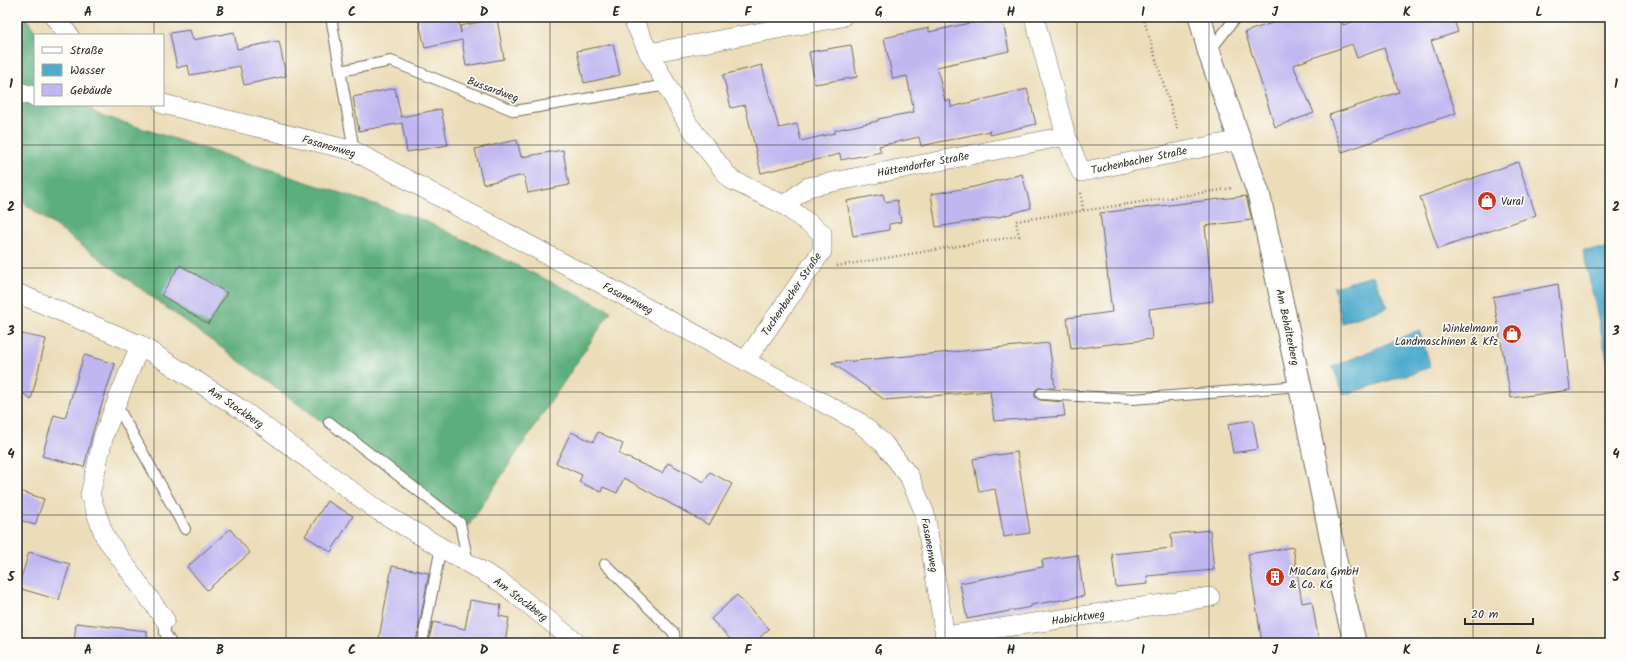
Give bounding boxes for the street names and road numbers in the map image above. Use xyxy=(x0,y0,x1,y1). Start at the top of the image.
street label: Bussardweg xyxy=(464,72,521,108)
street label: Fasanenweg xyxy=(300,131,358,163)
street label: Tuchenbacher Straße xyxy=(1090,142,1189,180)
street label: Hüttendorfer Straße xyxy=(876,147,971,183)
street label: Tuchenbacher Straße xyxy=(757,249,827,340)
street label: Fasanenweg xyxy=(599,278,656,320)
street label: Am Behälterberg xyxy=(1270,287,1304,367)
street label: Am Stockberg xyxy=(204,382,267,433)
street label: Fasanenweg xyxy=(915,517,943,574)
street label: Am Stockberg xyxy=(489,573,552,626)
street label: Habichtweg xyxy=(1050,605,1106,631)

